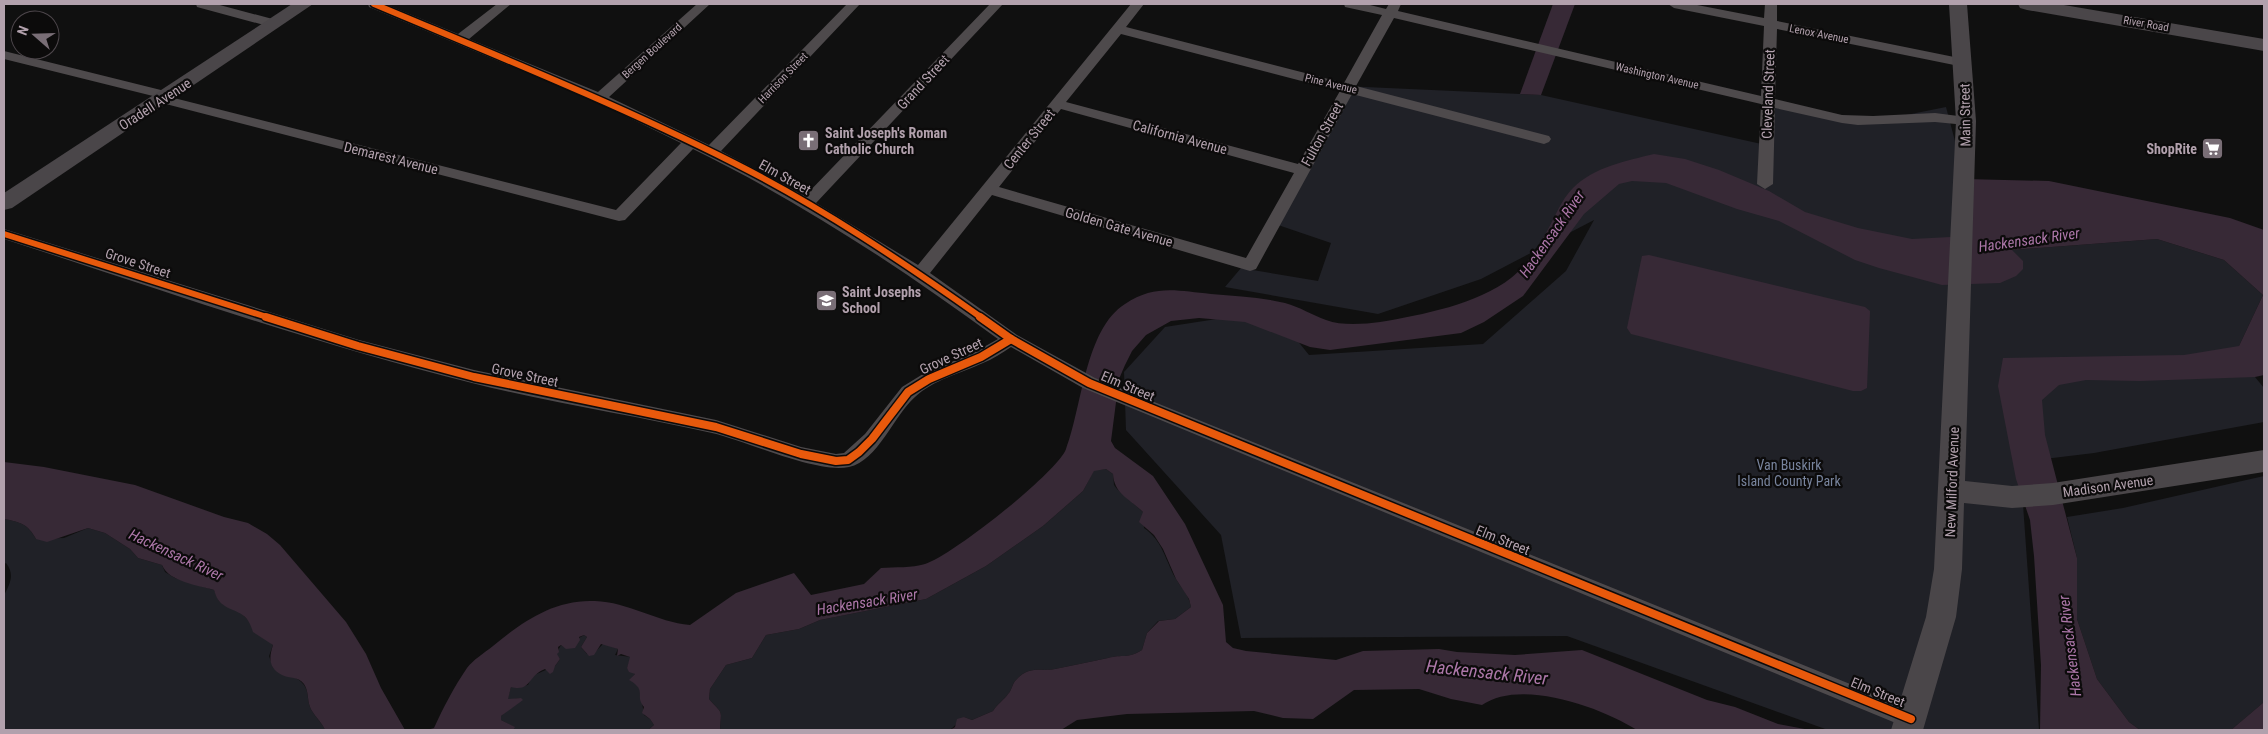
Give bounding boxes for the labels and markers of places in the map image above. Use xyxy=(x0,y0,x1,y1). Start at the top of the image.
place label: Saint Joseph's Roman Catholic Church xyxy=(825,125,947,157)
church icon: Saint Joseph's Roman Catholic Church xyxy=(797,129,821,153)
supermarket icon: ShopRite xyxy=(2201,137,2225,161)
place label: ShopRite xyxy=(2146,141,2197,157)
place label: Saint Josephs School xyxy=(842,284,921,316)
school or university icon: Saint Josephs School xyxy=(814,288,838,312)

